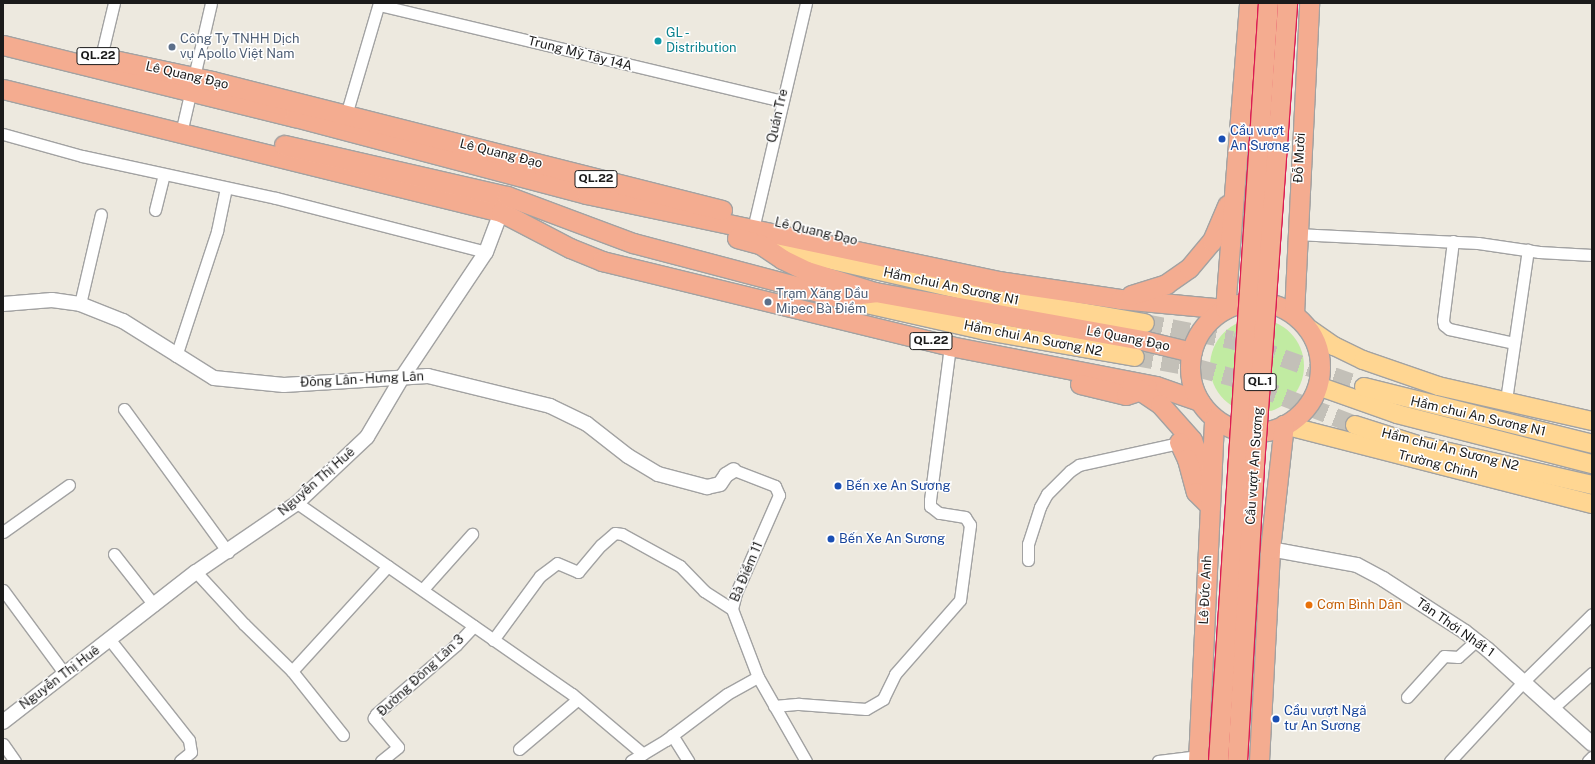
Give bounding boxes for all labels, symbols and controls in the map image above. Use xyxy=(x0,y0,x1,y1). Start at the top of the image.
place label: GL - Distribution xyxy=(666,26,737,57)
place label: Công Ty TNHH Dịch vụ Apollo Việt Nam xyxy=(180,32,300,63)
street label: Trung Mỹ Tây 14A xyxy=(526,33,634,75)
marker: GL - Distribution xyxy=(653,36,663,46)
marker: Công Ty TNHH Dịch vụ Apollo Việt Nam xyxy=(167,42,177,52)
road number: QL.22 xyxy=(76,46,120,66)
street label: Lê Quang Đạo xyxy=(144,59,230,93)
street label: Quán Tre xyxy=(764,88,792,144)
place label: Cầu vượt An Sương xyxy=(1230,124,1290,155)
street label: Đỗ Mười xyxy=(1291,132,1309,184)
marker: Cầu vượt An Sương xyxy=(1217,134,1227,144)
street label: Lê Quang Đạo xyxy=(458,136,544,172)
road number: QL.22 xyxy=(574,169,618,189)
street label: Lê Quang Đạo xyxy=(773,215,859,249)
street label: Hầm chui An Sương N1 xyxy=(882,265,1020,309)
place label: Trạm Xăng Dầu Mipec Bà Điểm xyxy=(776,287,868,318)
marker: Trạm Xăng Dầu Mipec Bà Điểm xyxy=(763,297,773,307)
street label: Hầm chui An Sương N2 xyxy=(962,318,1104,360)
street label: Lê Quang Đạo xyxy=(1085,323,1171,355)
road number: QL.22 xyxy=(909,331,953,351)
street label: Đông Lân - Hưng Lân xyxy=(298,369,426,391)
road number: QL.1 xyxy=(1243,372,1277,392)
street label: Hầm chui An Sương N1 xyxy=(1409,394,1547,440)
street label: Cầu vượt An Sương xyxy=(1243,407,1267,525)
street label: Hầm chui An Sương N2 xyxy=(1380,425,1520,475)
street label: Nguyễn Thị Huê xyxy=(275,444,359,520)
street label: Trường Chinh xyxy=(1396,448,1480,482)
place label: Bến xe An Sương xyxy=(846,478,951,494)
marker: Bến xe An Sương xyxy=(833,481,843,491)
place label: Bến Xe An Sương xyxy=(839,531,945,547)
marker: Bến Xe An Sương xyxy=(826,534,836,544)
street label: Bà Điểm 11 xyxy=(727,540,767,604)
street label: Lê Đức Anh xyxy=(1196,555,1216,625)
street label: Tân Thới Nhất 1 xyxy=(1413,595,1497,661)
place label: Cơm Bình Dân xyxy=(1317,597,1402,613)
marker: Cơm Bình Dân xyxy=(1304,600,1314,610)
street label: Đường Đông Lân 3 xyxy=(375,632,467,720)
street label: Nguyễn Thị Huê xyxy=(17,643,103,713)
place label: Cầu vượt Ngã tư An Sương xyxy=(1284,704,1366,735)
marker: Cầu vượt Ngã tư An Sương xyxy=(1271,714,1281,724)

